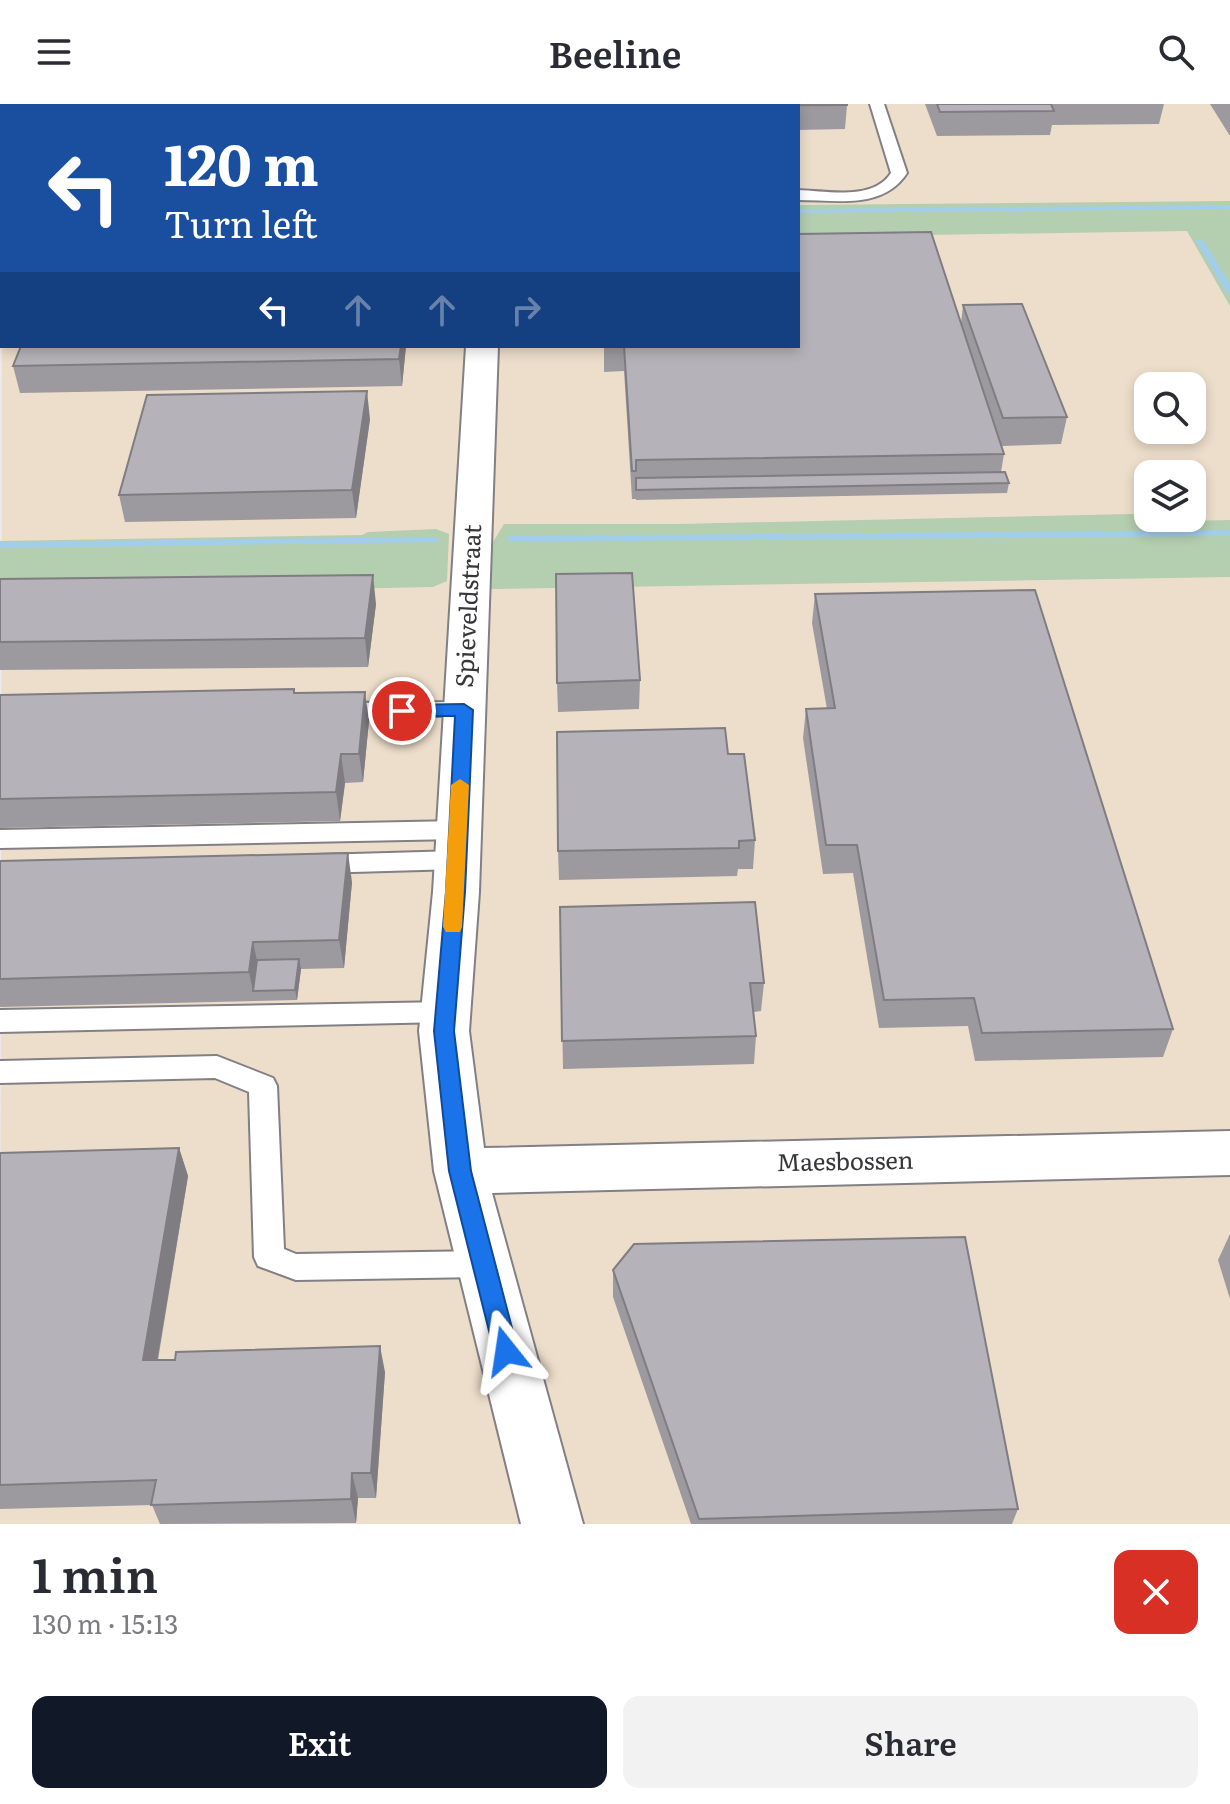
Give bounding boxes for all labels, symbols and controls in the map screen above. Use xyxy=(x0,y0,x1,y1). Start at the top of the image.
text: Beeline xyxy=(549,26,681,79)
icon: menu xyxy=(32,30,76,74)
icon: search xyxy=(1154,30,1198,74)
text: 120 m xyxy=(164,120,319,203)
icon: left xyxy=(32,136,136,240)
text: Turn left xyxy=(164,196,318,249)
icon: left xyxy=(252,288,296,332)
icon: ahead xyxy=(336,288,380,332)
icon: ahead xyxy=(420,288,464,332)
icon: right xyxy=(504,288,548,332)
map controls xyxy=(1134,372,1206,532)
button: search xyxy=(1134,372,1206,444)
button: layers xyxy=(1134,460,1206,532)
street label: Spieveldstraat xyxy=(445,523,488,688)
pin xyxy=(368,677,436,745)
icon: arrive xyxy=(380,689,424,733)
street label: Maesbossen xyxy=(776,1141,914,1178)
position arrow xyxy=(464,1309,548,1393)
text: 1 min xyxy=(32,1537,158,1608)
button: close xyxy=(1114,1550,1198,1634)
text: 130 m · 15:13 xyxy=(32,1603,178,1642)
button: Exit xyxy=(32,1696,607,1788)
button: Share xyxy=(623,1696,1198,1788)

